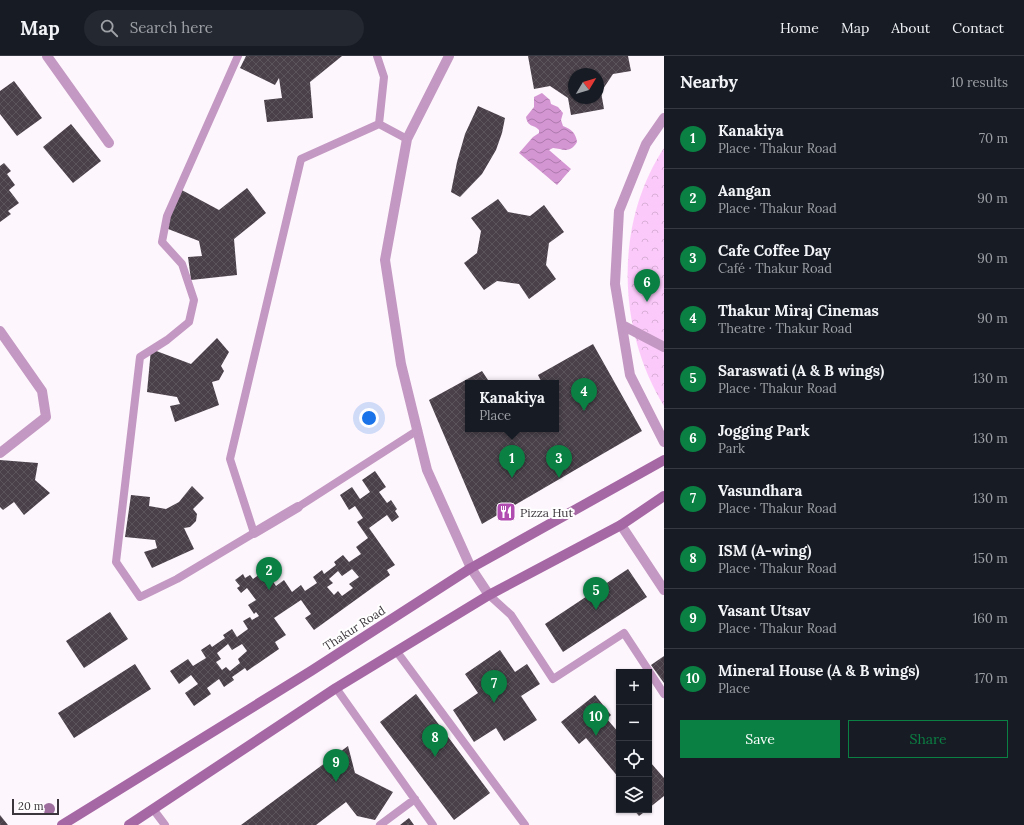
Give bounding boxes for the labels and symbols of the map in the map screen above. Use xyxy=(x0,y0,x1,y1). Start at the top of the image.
north arrow xyxy=(568,68,604,104)
pin: 6 xyxy=(634,269,660,302)
pin: 4 xyxy=(571,378,597,411)
your location xyxy=(359,408,379,428)
pin: 1 xyxy=(499,445,525,478)
pin: 3 xyxy=(546,445,572,478)
restaurant icon: Pizza Hut xyxy=(495,501,517,523)
place label: Pizza Hut xyxy=(520,505,573,520)
pin: 2 xyxy=(256,557,282,590)
pin: 5 xyxy=(583,577,609,610)
street label: Thakur Road xyxy=(320,602,388,654)
pin: 7 xyxy=(481,670,507,703)
pin: 10 xyxy=(583,703,609,736)
pin: 8 xyxy=(422,724,448,757)
pin: 9 xyxy=(323,749,349,782)
scale bar xyxy=(12,797,59,816)

